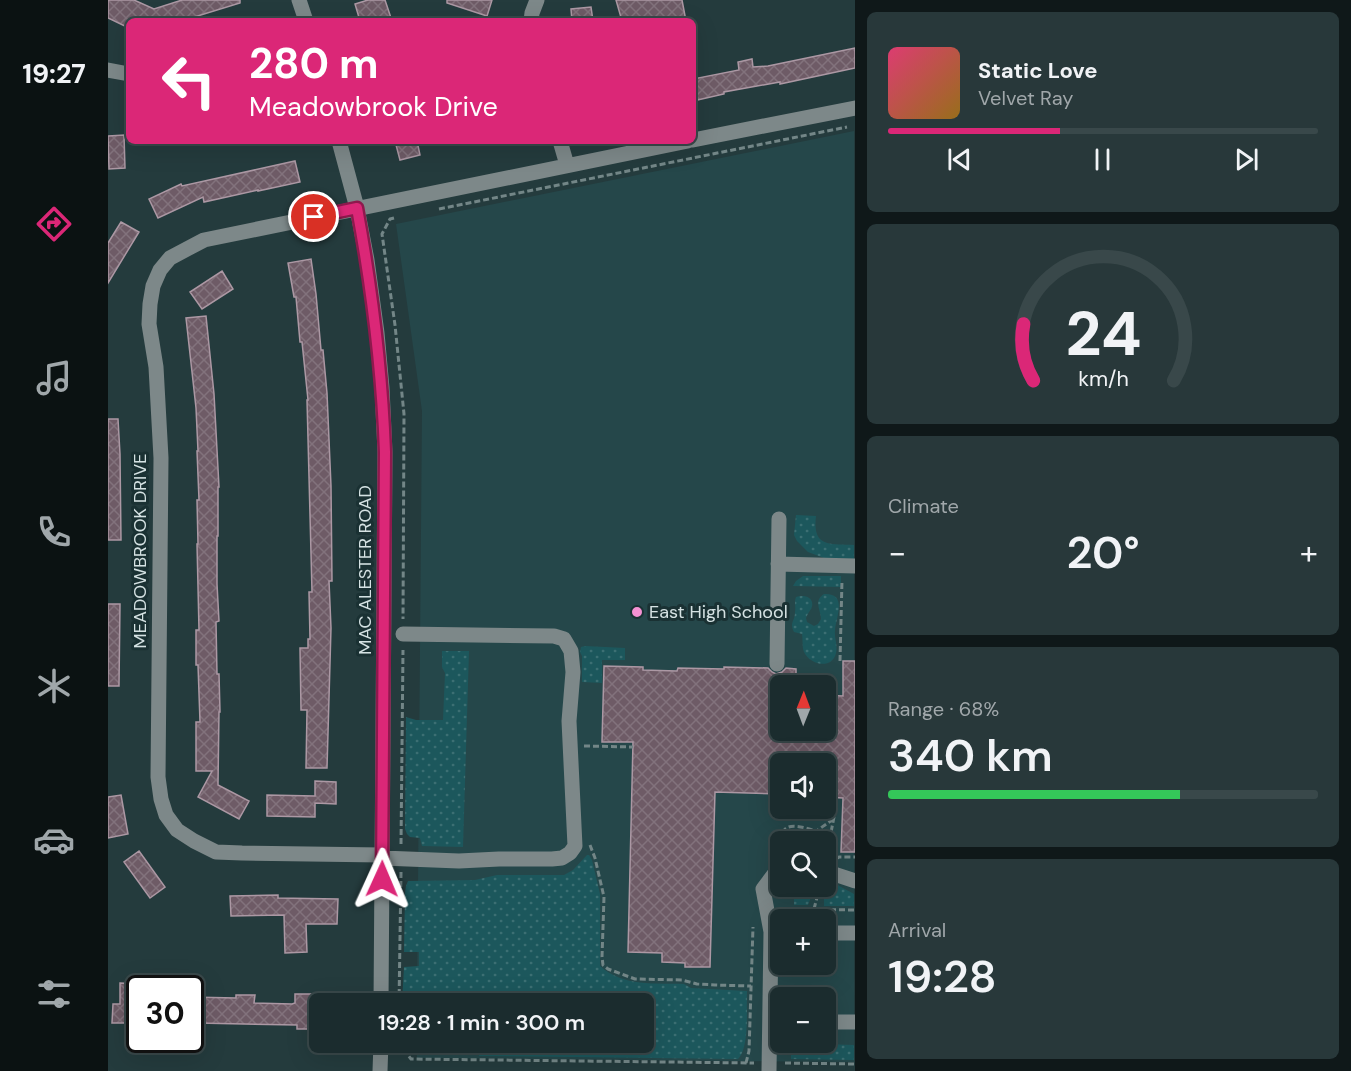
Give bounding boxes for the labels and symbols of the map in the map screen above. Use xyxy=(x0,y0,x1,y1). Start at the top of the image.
pin xyxy=(288,191,339,242)
street label: MEADOWBROOK DRIVE xyxy=(128,454,152,648)
street label: MAC ALESTER ROAD xyxy=(353,485,377,655)
place label: East High School xyxy=(649,600,788,624)
marker: East High School xyxy=(630,605,644,619)
north arrow xyxy=(770,675,836,741)
position arrow xyxy=(350,847,414,911)
speed limit sign: 30 xyxy=(126,975,204,1053)

